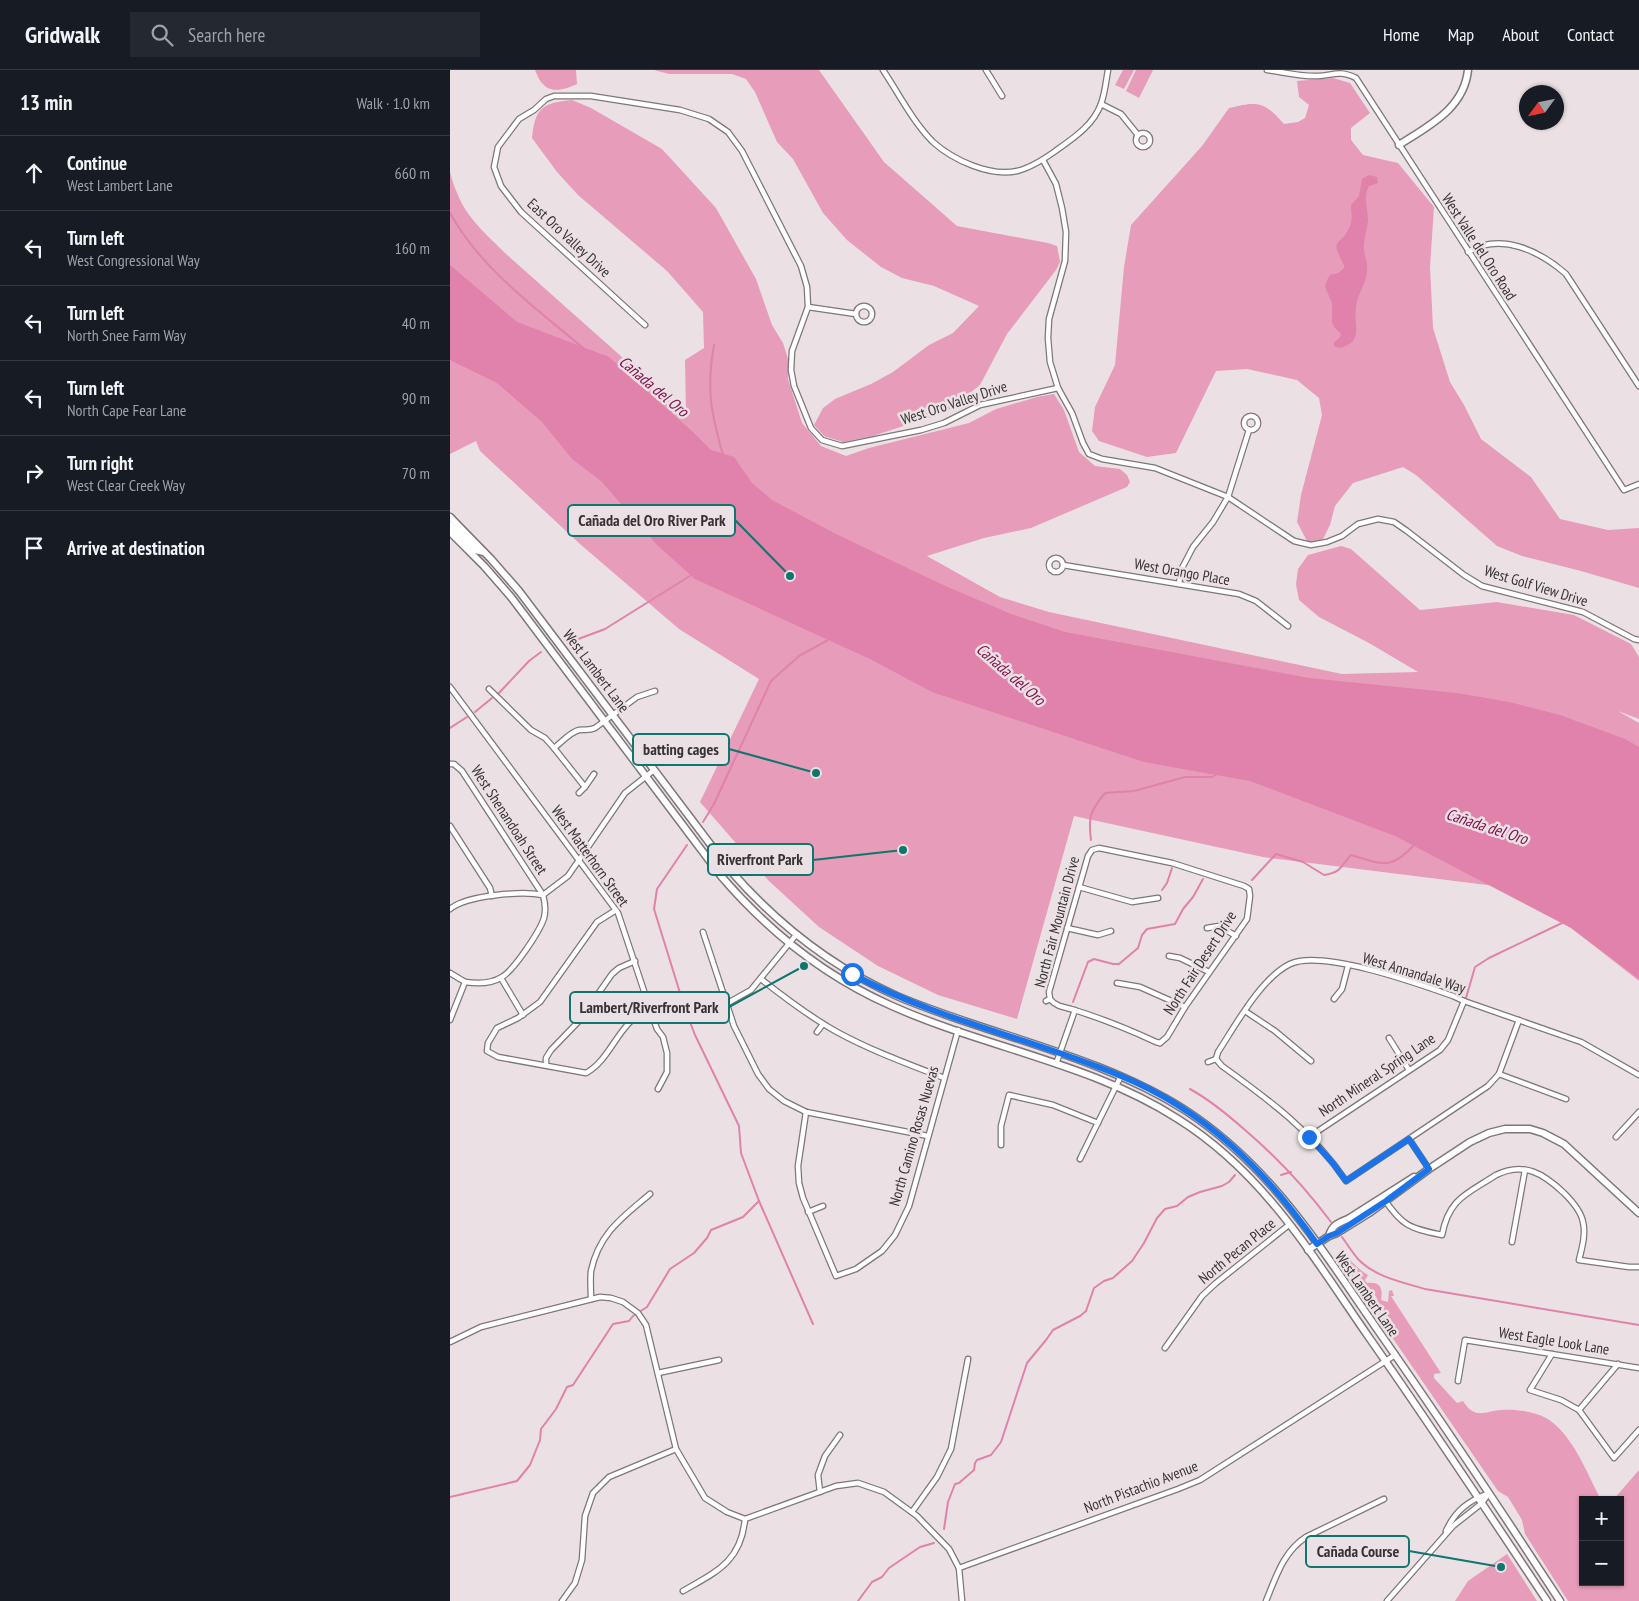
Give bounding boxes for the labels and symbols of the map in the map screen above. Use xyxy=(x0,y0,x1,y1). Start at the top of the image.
north arrow xyxy=(1519,85,1564,130)
street label: West Valle del Oro Road xyxy=(1438,190,1521,304)
street label: East Oro Valley Drive xyxy=(524,194,615,281)
water label: Cañada del Oro xyxy=(615,351,694,421)
street label: West Oro Valley Drive xyxy=(898,376,1009,429)
callout: Cañada del Oro River Park xyxy=(568,505,735,536)
text: Cañada del Oro River Park xyxy=(578,510,726,530)
street label: West Orango Place xyxy=(1133,554,1231,589)
street label: West Golf View Drive xyxy=(1482,561,1590,610)
street label: West Lambert Lane xyxy=(559,625,634,716)
water label: Cañada del Oro xyxy=(973,639,1050,710)
callout: batting cages xyxy=(633,734,729,765)
text: batting cages xyxy=(643,739,719,759)
street label: West Shenandoah Street xyxy=(467,762,552,878)
street label: West Matterhorn Street xyxy=(547,802,633,910)
water label: Cañada del Oro xyxy=(1444,803,1531,849)
callout: Riverfront Park xyxy=(708,844,813,875)
text: Riverfront Park xyxy=(717,849,803,869)
street label: North Fair Mountain Drive xyxy=(1030,854,1083,990)
street label: North Fair Desert Drive xyxy=(1159,907,1240,1018)
street label: West Annandale Way xyxy=(1360,948,1468,997)
route start xyxy=(841,963,864,986)
callout: Lambert/Riverfront Park xyxy=(570,992,729,1023)
text: Lambert/Riverfront Park xyxy=(579,997,719,1017)
street label: North Mineral Spring Lane xyxy=(1315,1029,1439,1121)
street label: North Camino Rosas Nuevas xyxy=(884,1064,943,1208)
route end xyxy=(1298,1126,1321,1149)
street label: North Pecan Place xyxy=(1194,1214,1279,1288)
street label: West Lambert Lane xyxy=(1331,1248,1404,1340)
street label: West Eagle Look Lane xyxy=(1497,1322,1611,1359)
street label: North Pistachio Avenue xyxy=(1081,1456,1200,1517)
callout: Cañada Course xyxy=(1306,1536,1409,1567)
text: Cañada Course xyxy=(1317,1541,1399,1561)

